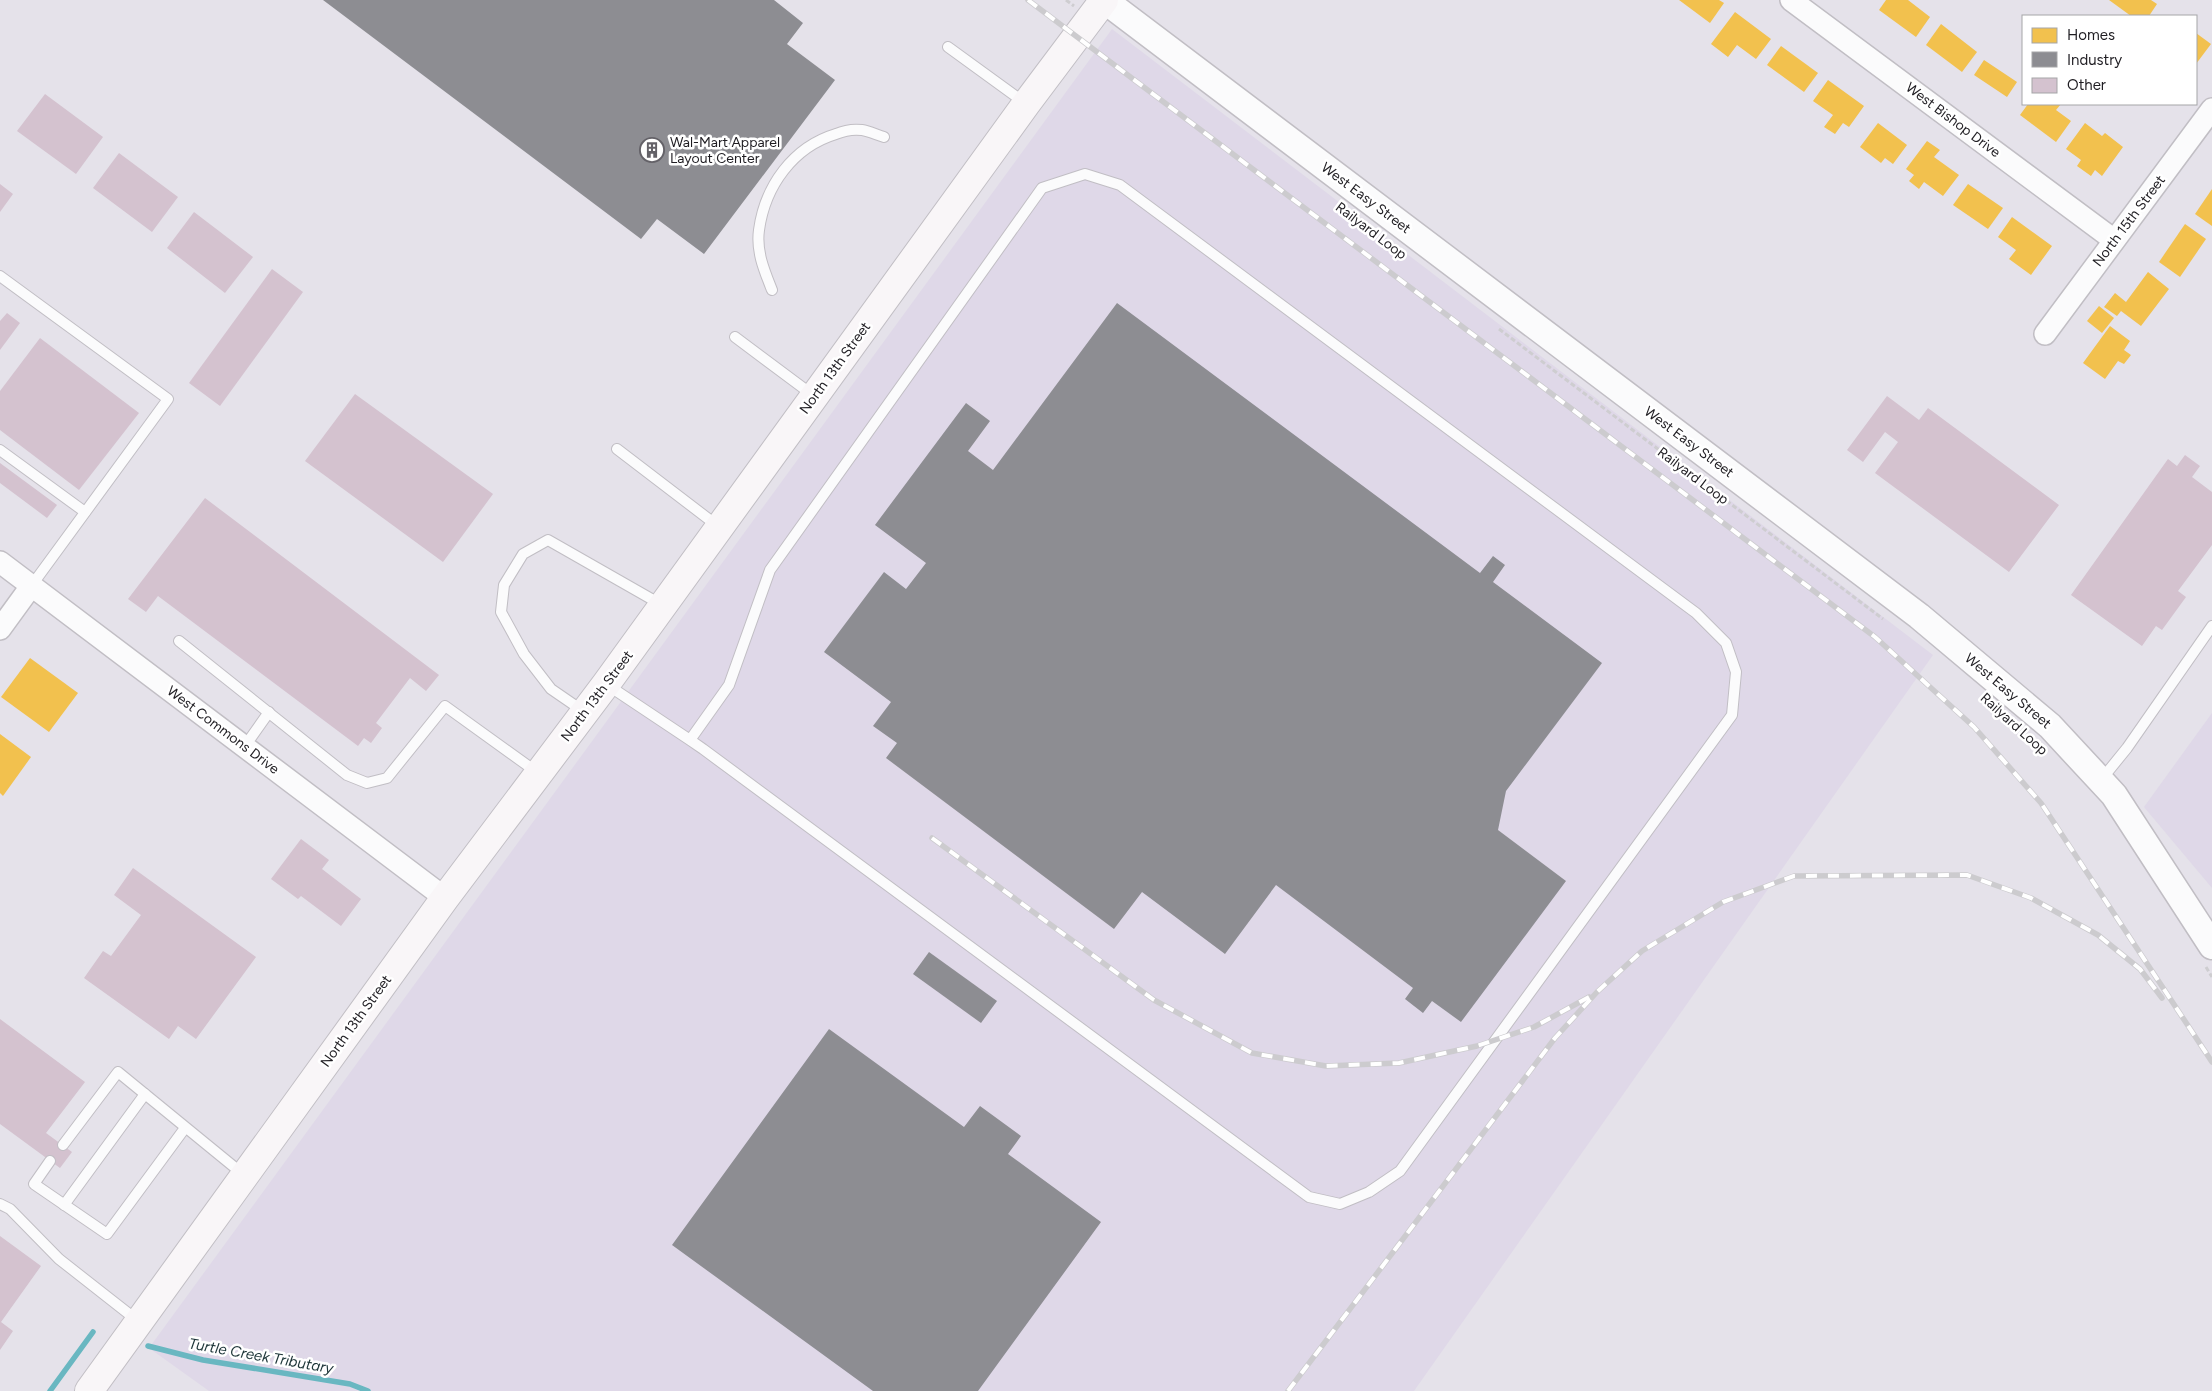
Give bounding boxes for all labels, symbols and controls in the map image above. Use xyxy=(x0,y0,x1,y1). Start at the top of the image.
legend xyxy=(2022,15,2197,105)
text: Homes xyxy=(2067,26,2115,44)
text: Industry xyxy=(2067,51,2122,69)
text: Other xyxy=(2067,76,2106,94)
street label: West Bishop Drive xyxy=(1902,79,2004,161)
place label: Wal-Mart Apparel Layout Center xyxy=(670,134,780,167)
building icon: Wal-Mart Apparel Layout Center xyxy=(639,137,665,163)
street label: West Easy Street xyxy=(1318,159,1414,237)
street label: North 15th Street xyxy=(2089,172,2169,270)
street label: Railyard Loop xyxy=(1332,199,1410,263)
street label: North 13th Street xyxy=(796,319,874,417)
street label: West Easy Street xyxy=(1641,403,1737,481)
street label: Railyard Loop xyxy=(1654,444,1732,508)
street label: North 13th Street xyxy=(557,647,637,745)
street label: West Easy Street xyxy=(1961,650,2055,732)
street label: West Commons Drive xyxy=(164,682,283,778)
street label: Railyard Loop xyxy=(1977,689,2051,759)
street label: North 13th Street xyxy=(317,972,395,1070)
water label: Turtle Creek Tributary xyxy=(187,1334,336,1378)

